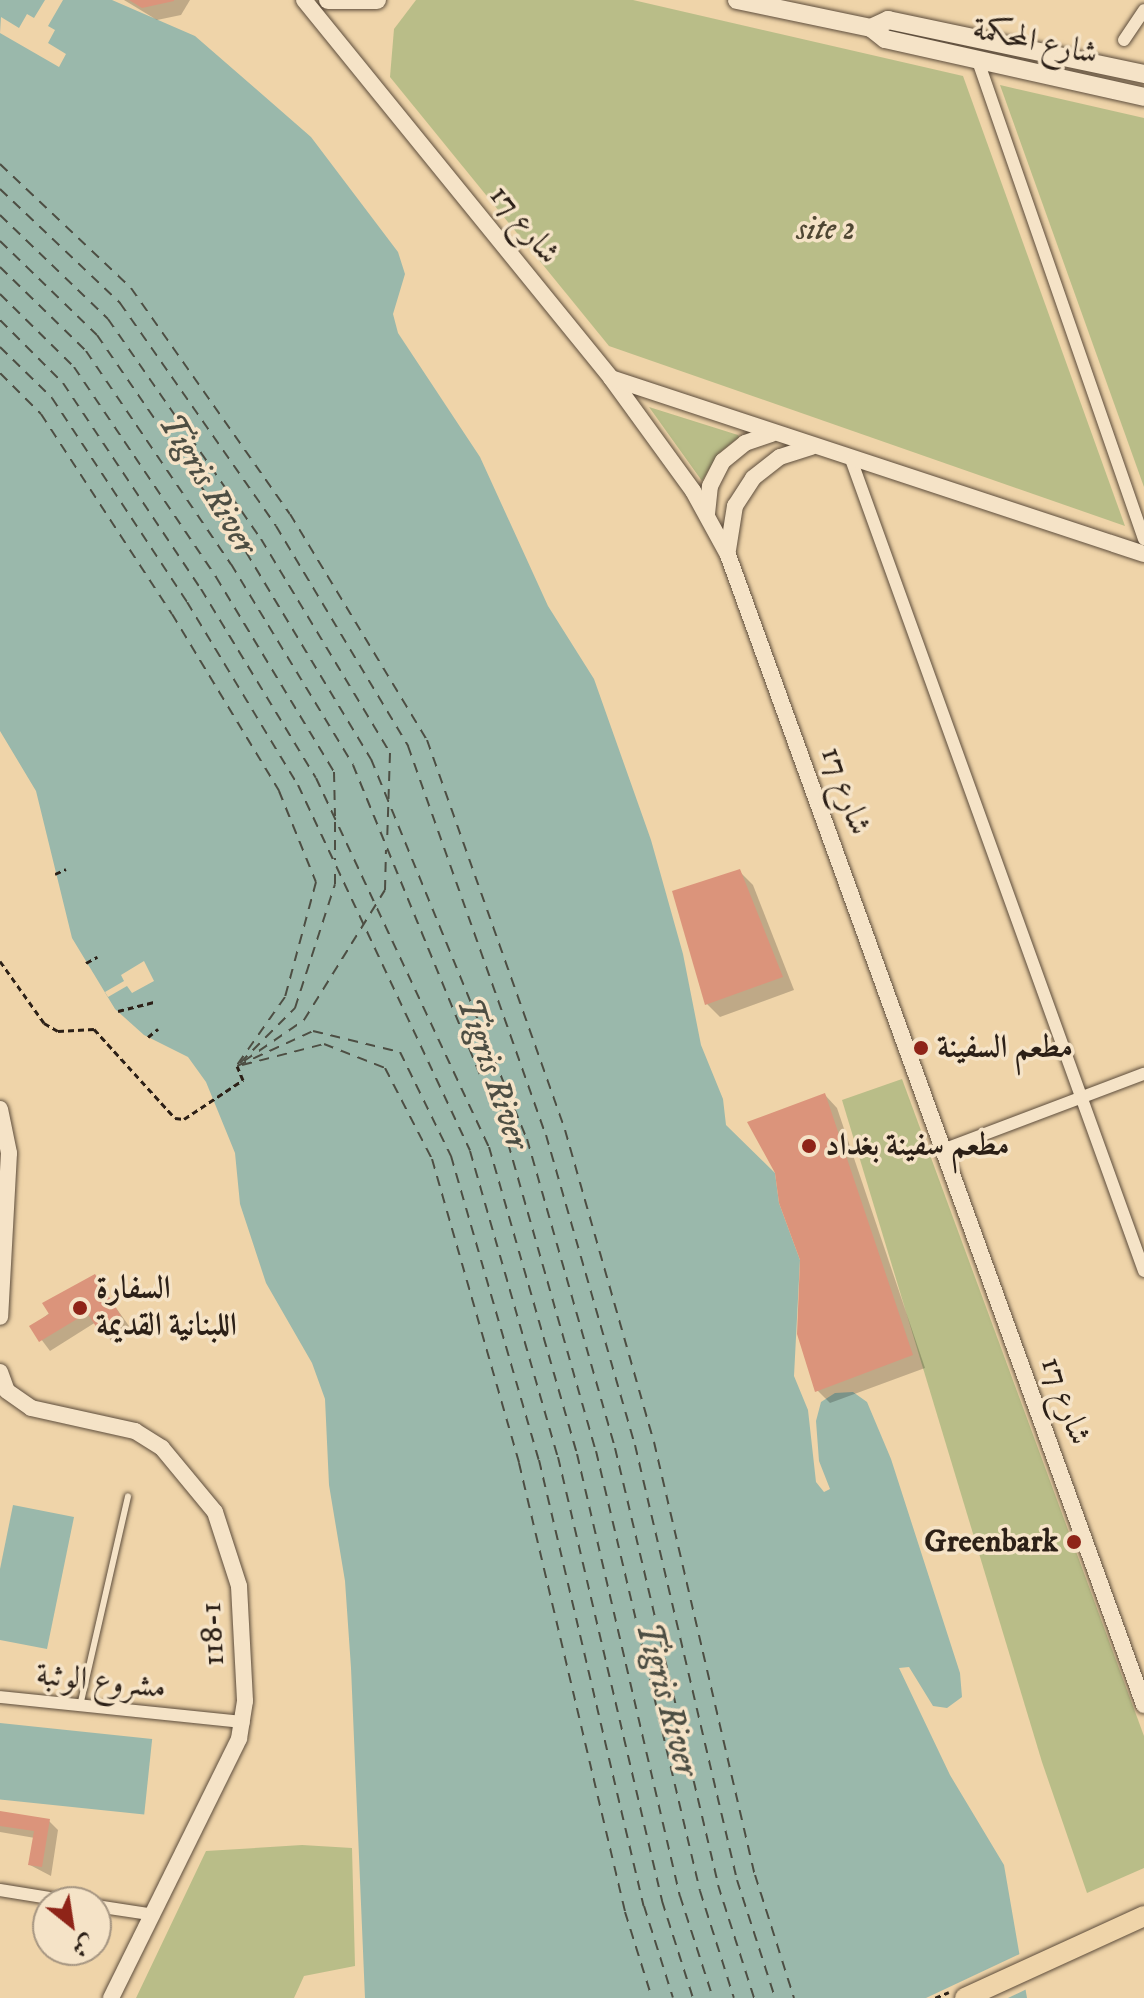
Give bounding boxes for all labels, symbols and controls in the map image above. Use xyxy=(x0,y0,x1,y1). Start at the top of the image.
street label: شارع المحكمة xyxy=(969,10,1101,74)
street label: شارع 17 xyxy=(480,178,568,272)
park label: site 2 xyxy=(797,211,855,249)
water label: Tigris River xyxy=(149,406,265,562)
street label: شارع 17 xyxy=(811,742,879,840)
water label: Tigris River xyxy=(447,992,537,1154)
place label: مطعم السفينة xyxy=(937,1029,1073,1067)
marker: مطعم السفينة xyxy=(912,1039,930,1057)
place label: مطعم سفينة بغداد xyxy=(825,1127,1009,1165)
marker: مطعم سفينة بغداد xyxy=(800,1137,818,1155)
place label: السفارة اللبنانية القديمة xyxy=(96,1271,237,1346)
marker: السفارة اللبنانية القديمة xyxy=(71,1299,89,1317)
street label: شارع 17 xyxy=(1031,1352,1099,1450)
place label: Greenbark xyxy=(924,1523,1058,1561)
marker: Greenbark xyxy=(1065,1533,1083,1551)
street label: 118-1 xyxy=(192,1601,234,1667)
water label: Tigris River xyxy=(626,1618,706,1780)
street label: مشروع الوثبة xyxy=(34,1656,168,1708)
north arrow xyxy=(32,1886,112,1966)
text: ش xyxy=(67,1928,99,1963)

